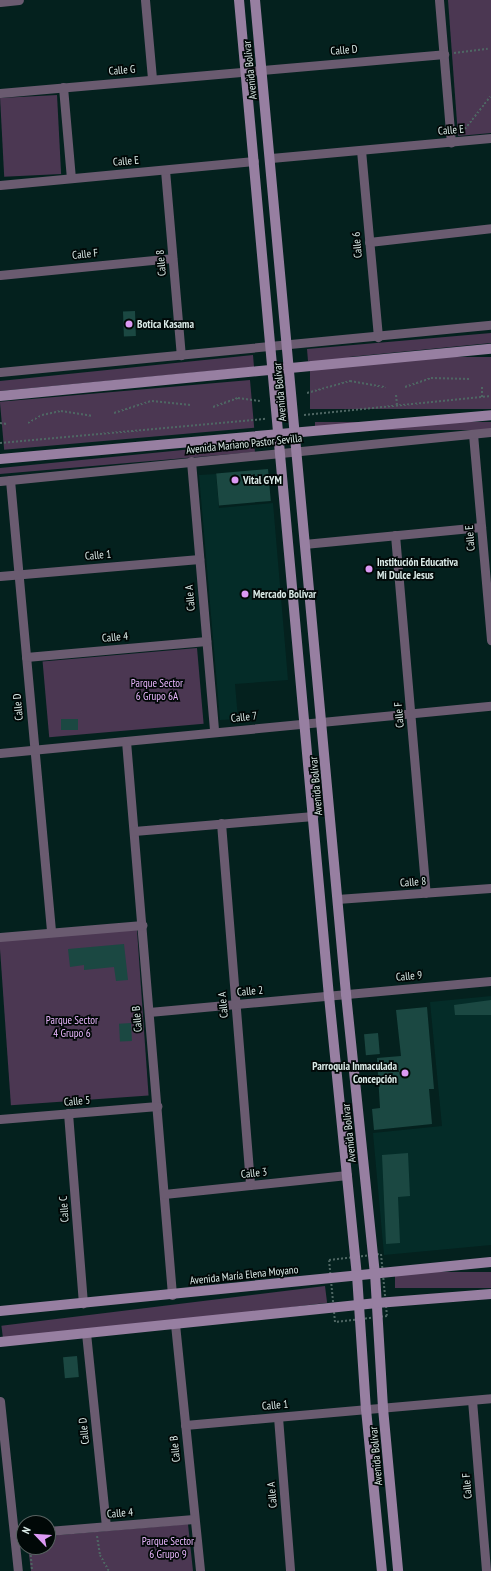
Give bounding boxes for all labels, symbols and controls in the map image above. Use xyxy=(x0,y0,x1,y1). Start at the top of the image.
street label: Avenida Bolívar xyxy=(240,40,260,100)
street label: Calle D xyxy=(330,42,358,58)
street label: Calle G xyxy=(108,62,136,78)
street label: Calle E xyxy=(437,122,465,138)
street label: Calle E xyxy=(112,153,140,169)
street label: Calle 6 xyxy=(349,231,365,259)
street label: Calle F xyxy=(71,246,99,262)
street label: Calle 8 xyxy=(153,249,169,277)
place label: Botica Kasama xyxy=(137,317,194,331)
marker: Botica Kasama xyxy=(124,319,134,329)
street label: Avenida Bolívar xyxy=(271,362,289,422)
street label: Avenida Mariano Pastor Sevilla xyxy=(185,431,303,457)
place label: Vital GYM xyxy=(243,473,282,487)
marker: Vital GYM xyxy=(230,475,240,485)
street label: Calle E xyxy=(462,524,478,552)
street label: Calle 1 xyxy=(84,547,112,563)
place label: Institución Educativa Mi Dulce Jesus xyxy=(377,556,458,582)
marker: Institución Educativa Mi Dulce Jesus xyxy=(364,564,374,574)
street label: Calle A xyxy=(182,584,198,612)
place label: Mercado Bolívar xyxy=(253,587,316,601)
marker: Mercado Bolívar xyxy=(240,589,250,599)
street label: Calle 4 xyxy=(101,629,129,645)
park label: Parque Sector 6 Grupo 6A xyxy=(131,677,183,703)
street label: Calle D xyxy=(10,693,26,721)
street label: Calle F xyxy=(391,702,407,728)
street label: Calle 7 xyxy=(230,709,258,725)
street label: Avenida Bolívar xyxy=(307,756,325,816)
street label: Calle 8 xyxy=(399,875,427,889)
street label: Calle 9 xyxy=(395,968,423,984)
street label: Calle 2 xyxy=(236,983,264,999)
street label: Calle A xyxy=(215,991,231,1019)
street label: Calle B xyxy=(129,1005,145,1033)
park label: Parque Sector 4 Grupo 6 xyxy=(46,1014,98,1040)
place label: Parroquia Inmaculada Concepción xyxy=(312,1060,397,1086)
marker: Parroquia Inmaculada Concepción xyxy=(400,1068,410,1078)
street label: Calle 5 xyxy=(63,1093,91,1109)
street label: Avenida Bolívar xyxy=(339,1103,359,1163)
street label: Calle 3 xyxy=(240,1165,268,1181)
street label: Calle C xyxy=(56,1195,72,1223)
street label: Avenida María Elena Moyano xyxy=(189,1263,299,1287)
street label: Calle 1 xyxy=(261,1397,289,1413)
street label: Calle D xyxy=(76,1417,92,1445)
street label: Avenida Bolívar xyxy=(367,1426,385,1486)
street label: Calle B xyxy=(167,1435,183,1463)
street label: Calle F xyxy=(459,1473,475,1499)
street label: Calle A xyxy=(264,1481,280,1509)
street label: Calle 4 xyxy=(106,1505,134,1521)
north arrow xyxy=(16,1515,56,1555)
text: N xyxy=(18,1525,34,1536)
park label: Parque Sector 6 Grupo 9 xyxy=(142,1535,194,1561)

